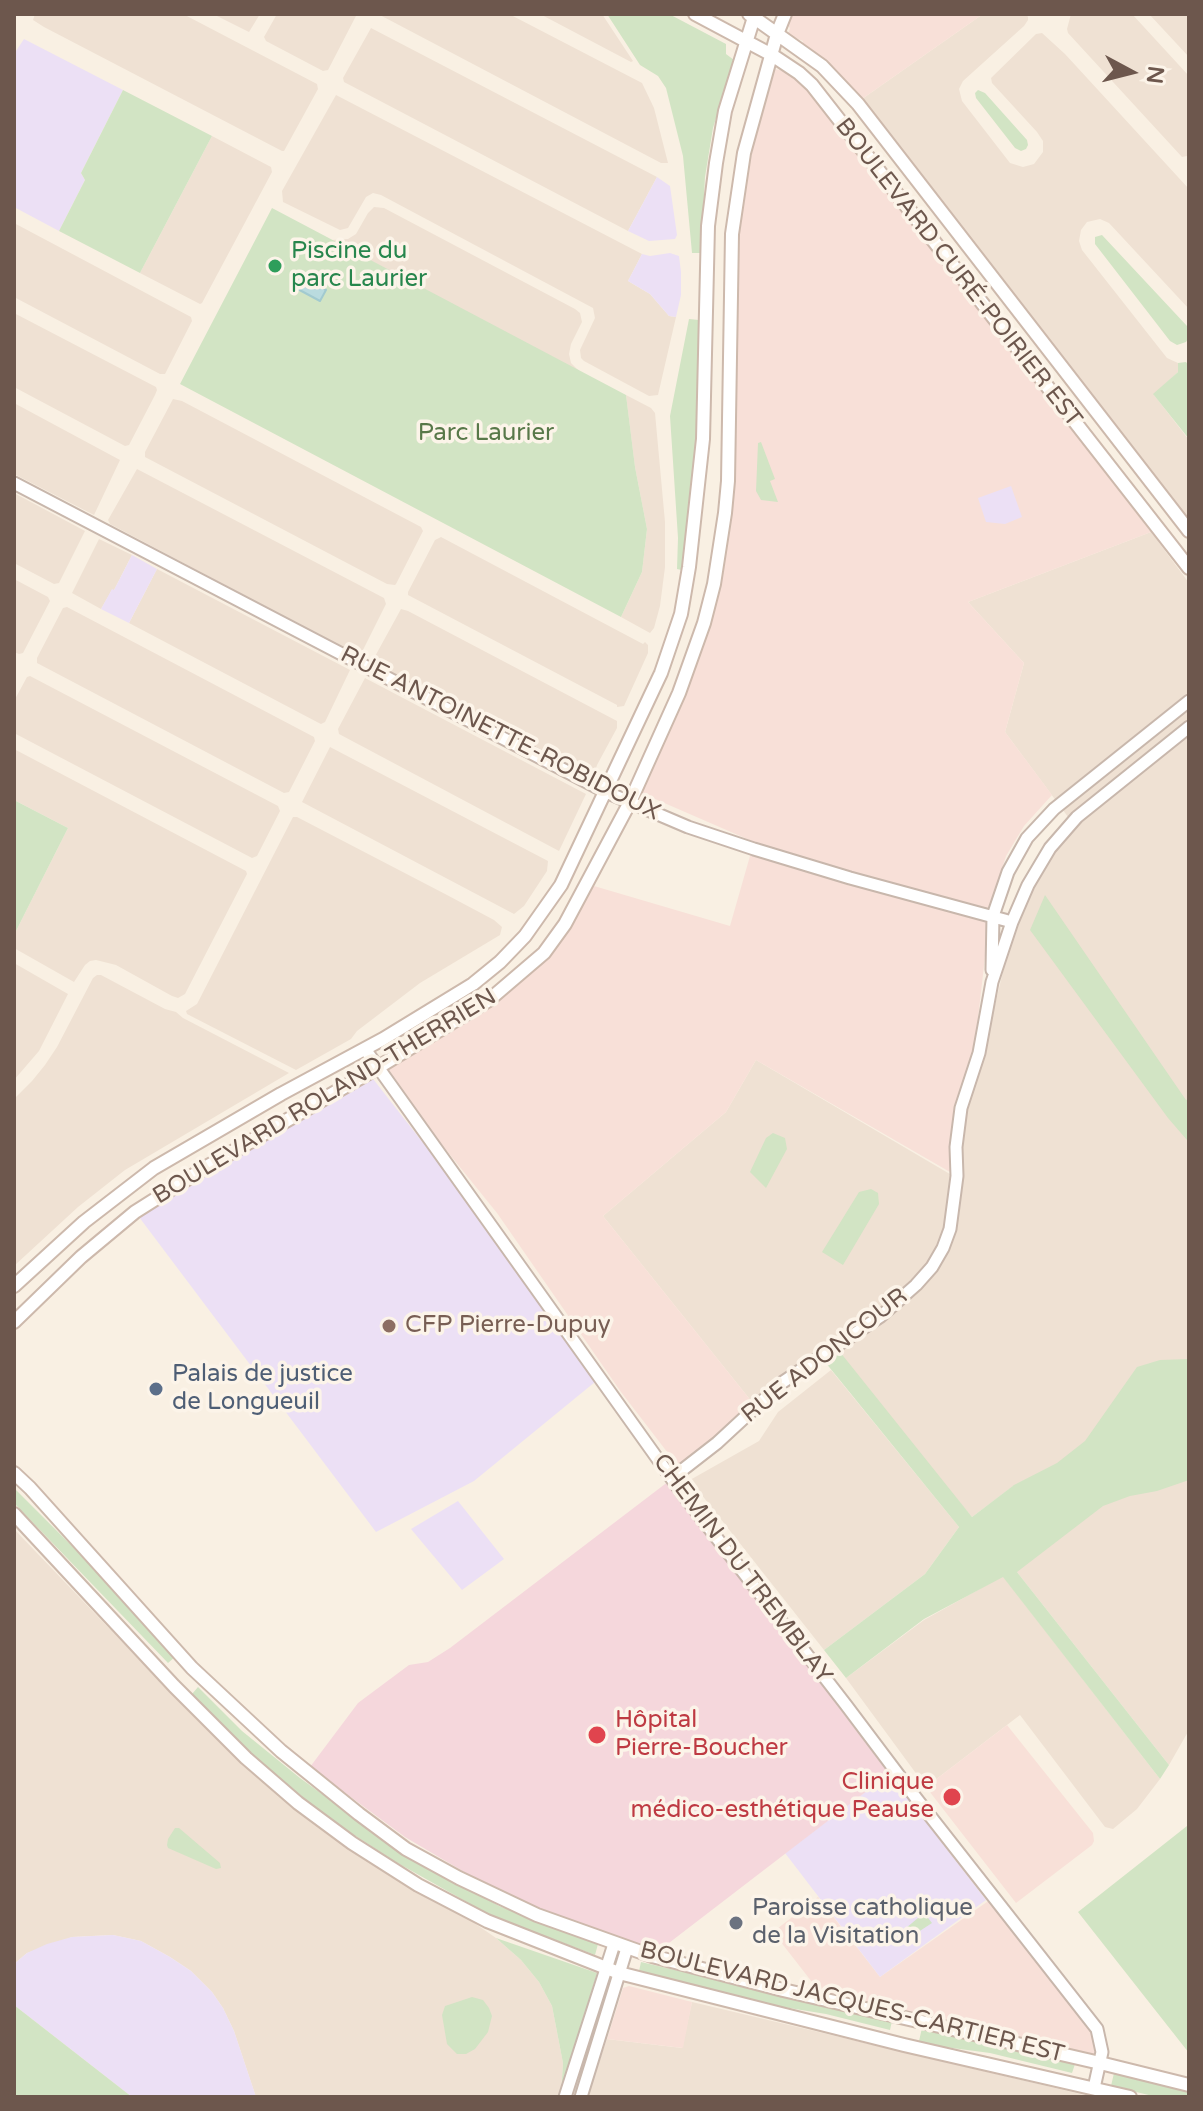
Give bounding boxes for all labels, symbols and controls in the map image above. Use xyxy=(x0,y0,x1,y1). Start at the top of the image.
north arrow xyxy=(1091,32,1171,112)
text: N xyxy=(1141,65,1169,85)
street label: BOULEVARD CURÉ-POIRIER EST xyxy=(828,113,1088,433)
place label: Piscine du parc Laurier xyxy=(291,238,427,294)
marker: Piscine du parc Laurier xyxy=(266,257,284,275)
park label: Parc Laurier xyxy=(418,420,554,448)
street label: RUE ANTOINETTE-ROBIDOUX xyxy=(335,641,665,827)
street label: BOULEVARD ROLAND-THERRIEN xyxy=(148,983,502,1211)
street label: RUE ADONCOUR xyxy=(736,1282,914,1430)
place label: CFP Pierre-Dupuy xyxy=(405,1312,611,1340)
marker: CFP Pierre-Dupuy xyxy=(380,1317,398,1335)
place label: Palais de justice de Longueuil xyxy=(172,1361,353,1417)
marker: Palais de justice de Longueuil xyxy=(147,1380,165,1398)
street label: CHEMIN DU TREMBLAY xyxy=(646,1448,838,1690)
place label: Hôpital Pierre-Boucher xyxy=(615,1707,788,1763)
marker: Hôpital Pierre-Boucher xyxy=(586,1724,608,1746)
place label: Clinique médico-esthétique Peause xyxy=(631,1769,934,1825)
marker: Clinique médico-esthétique Peause xyxy=(941,1786,963,1808)
place label: Paroisse catholique de la Visitation xyxy=(752,1895,973,1951)
marker: Paroisse catholique de la Visitation xyxy=(727,1914,745,1932)
street label: BOULEVARD JACQUES-CARTIER EST xyxy=(637,1936,1067,2070)

